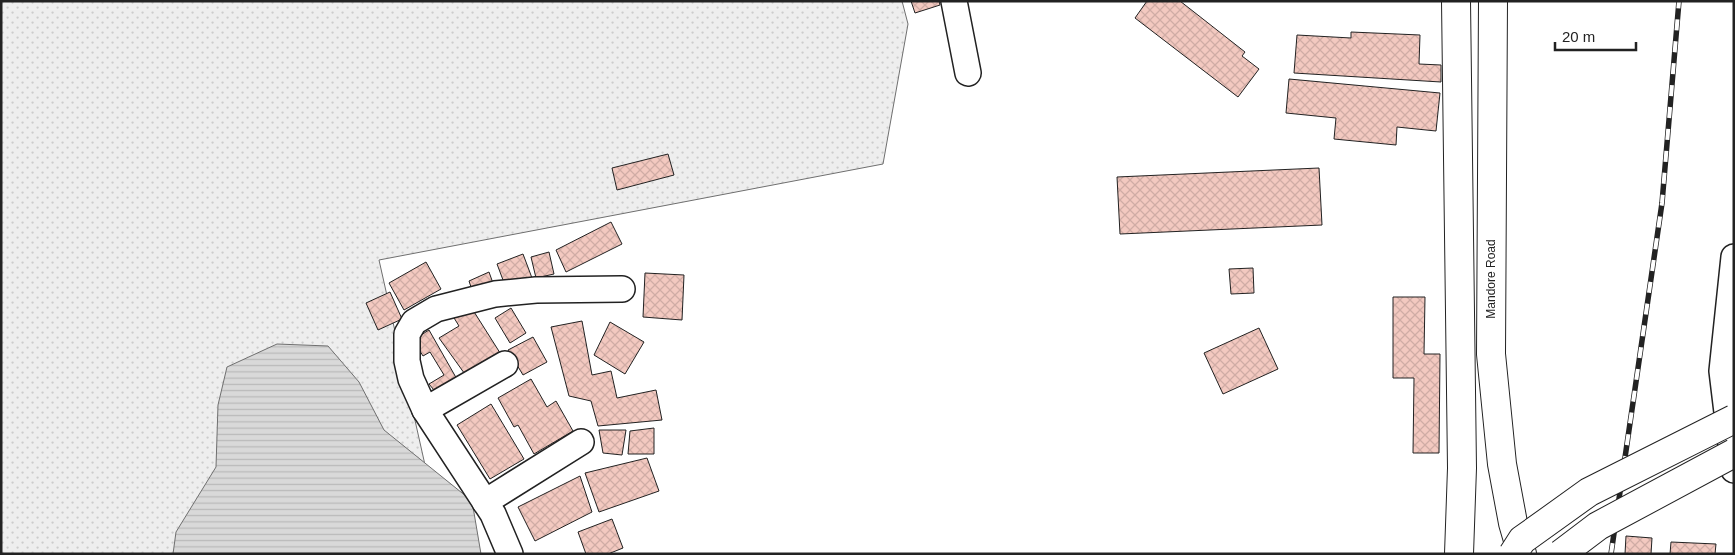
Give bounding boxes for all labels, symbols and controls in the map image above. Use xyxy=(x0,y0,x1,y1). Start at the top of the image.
scale bar xyxy=(1555,20,1636,52)
text: 20 m xyxy=(1562,28,1595,45)
street label: Mandore Road xyxy=(1484,239,1498,319)

